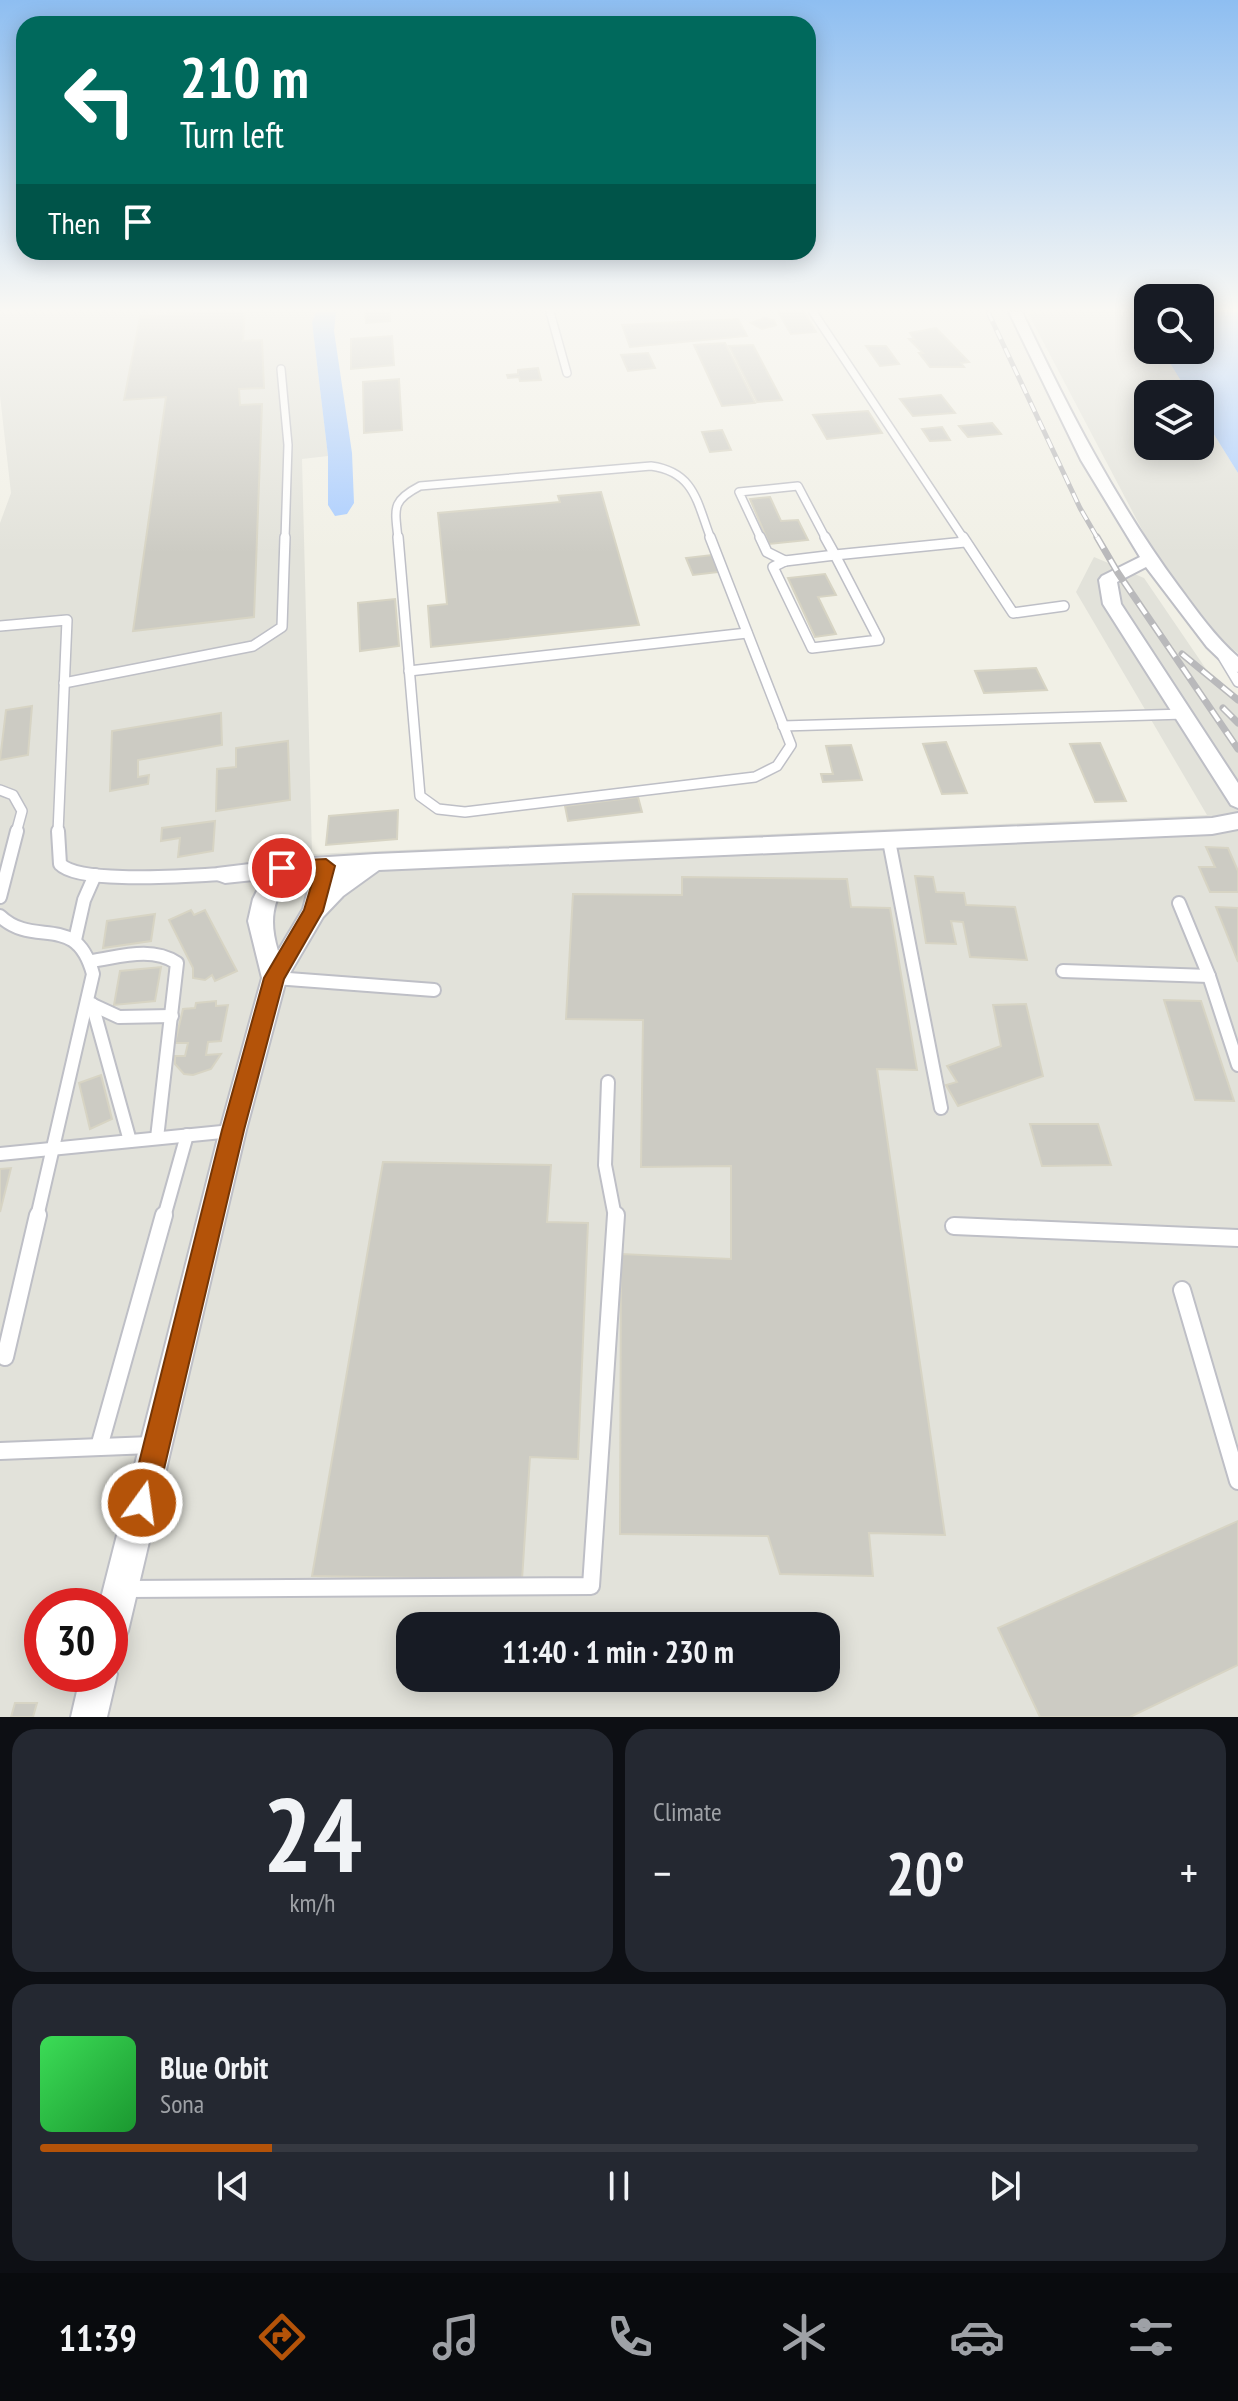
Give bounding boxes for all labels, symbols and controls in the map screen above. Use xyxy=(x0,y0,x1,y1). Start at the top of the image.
text: 210 m xyxy=(180,41,309,113)
icon: left xyxy=(48,48,152,152)
text: Turn left xyxy=(180,111,284,158)
icon: arrive xyxy=(116,200,160,244)
text: Then xyxy=(48,203,100,242)
map controls xyxy=(1134,284,1214,460)
button: search xyxy=(1134,284,1214,364)
button: layers xyxy=(1134,380,1214,460)
pin xyxy=(248,834,316,902)
icon: arrive xyxy=(260,846,304,890)
position arrow xyxy=(100,1461,184,1545)
speed limit sign: 30 xyxy=(24,1588,128,1692)
text: 11:40 · 1 min · 230 m xyxy=(502,1632,734,1671)
text: 24 xyxy=(263,1766,362,1901)
text: Climate xyxy=(653,1795,722,1828)
text: 20° xyxy=(886,1834,965,1912)
text: − xyxy=(653,1844,671,1901)
text: + xyxy=(1180,1844,1198,1901)
text: km/h xyxy=(289,1886,336,1919)
text: Blue Orbit xyxy=(160,2048,268,2087)
text: Sona xyxy=(160,2087,204,2120)
icon: previous xyxy=(211,2164,255,2208)
icon: pause xyxy=(597,2164,641,2208)
icon: next xyxy=(983,2164,1027,2208)
icon: directions xyxy=(254,2309,310,2365)
icon: music xyxy=(428,2309,484,2365)
icon: phone xyxy=(602,2309,658,2365)
icon: climate xyxy=(776,2309,832,2365)
icon: car xyxy=(949,2309,1005,2365)
icon: filters xyxy=(1123,2309,1179,2365)
text: 11:39 xyxy=(59,2314,137,2361)

